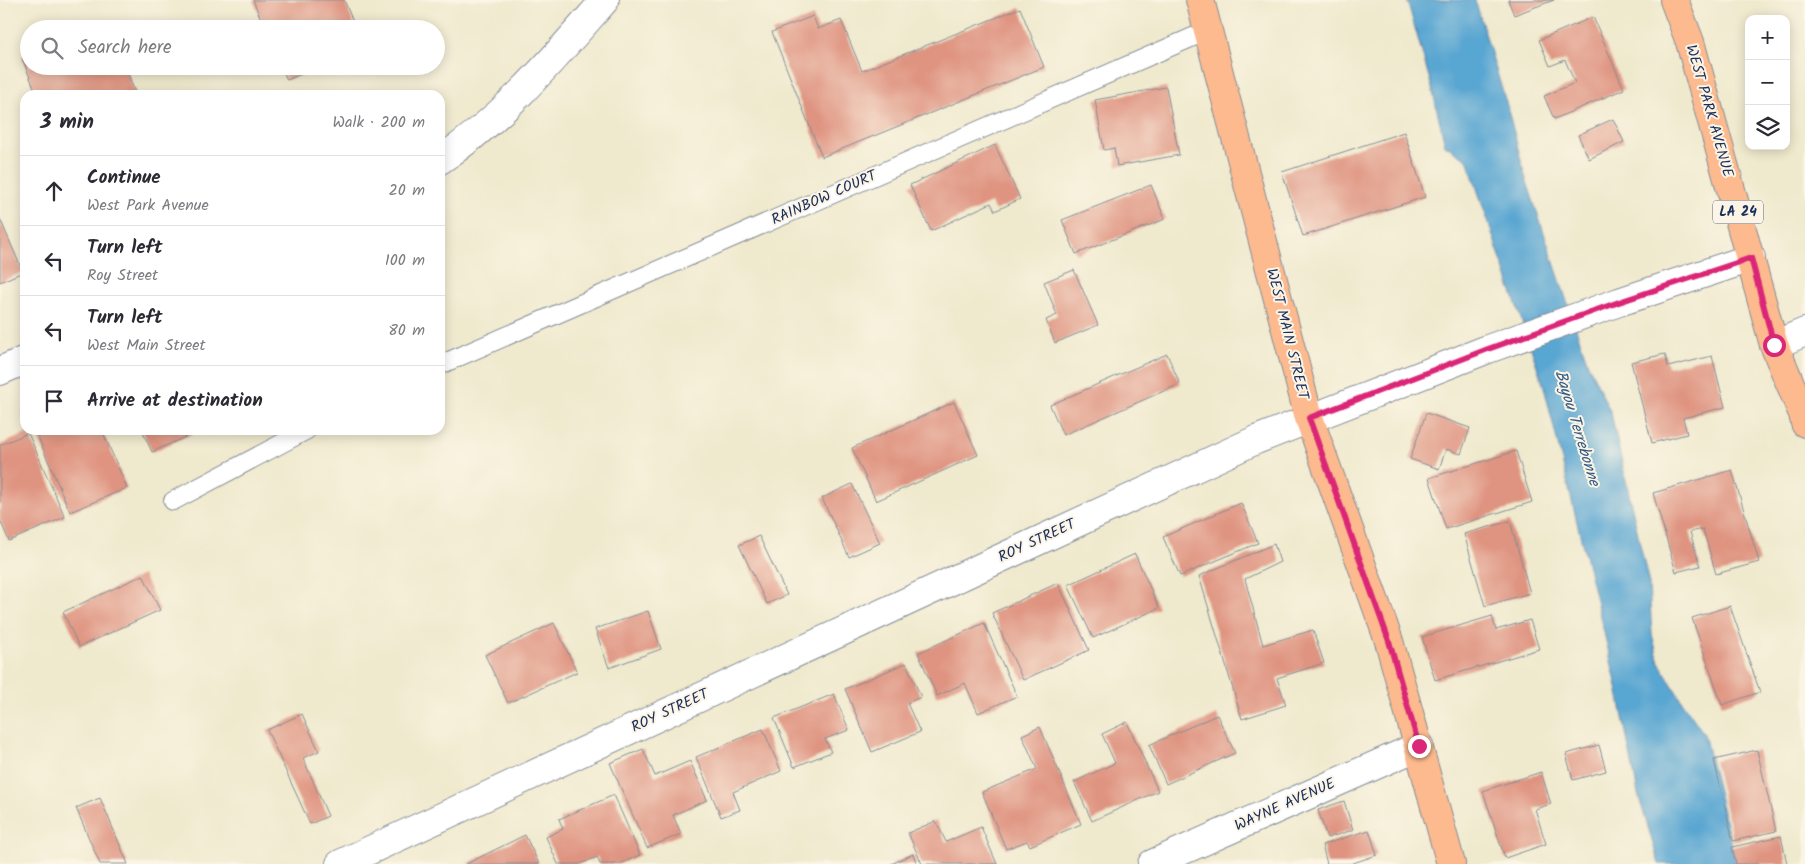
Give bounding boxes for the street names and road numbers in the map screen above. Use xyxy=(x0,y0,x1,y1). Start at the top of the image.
street label: WEST PARK AVENUE xyxy=(1679,42,1740,181)
street label: RAINBOW COURT xyxy=(767,163,882,232)
road number: LA 24 xyxy=(1713,200,1763,223)
street label: WEST MAIN STREET xyxy=(1259,266,1315,404)
street label: ROY STREET xyxy=(994,512,1081,569)
street label: ROY STREET xyxy=(627,682,714,739)
street label: WAYNE AVENUE xyxy=(1231,772,1340,838)

